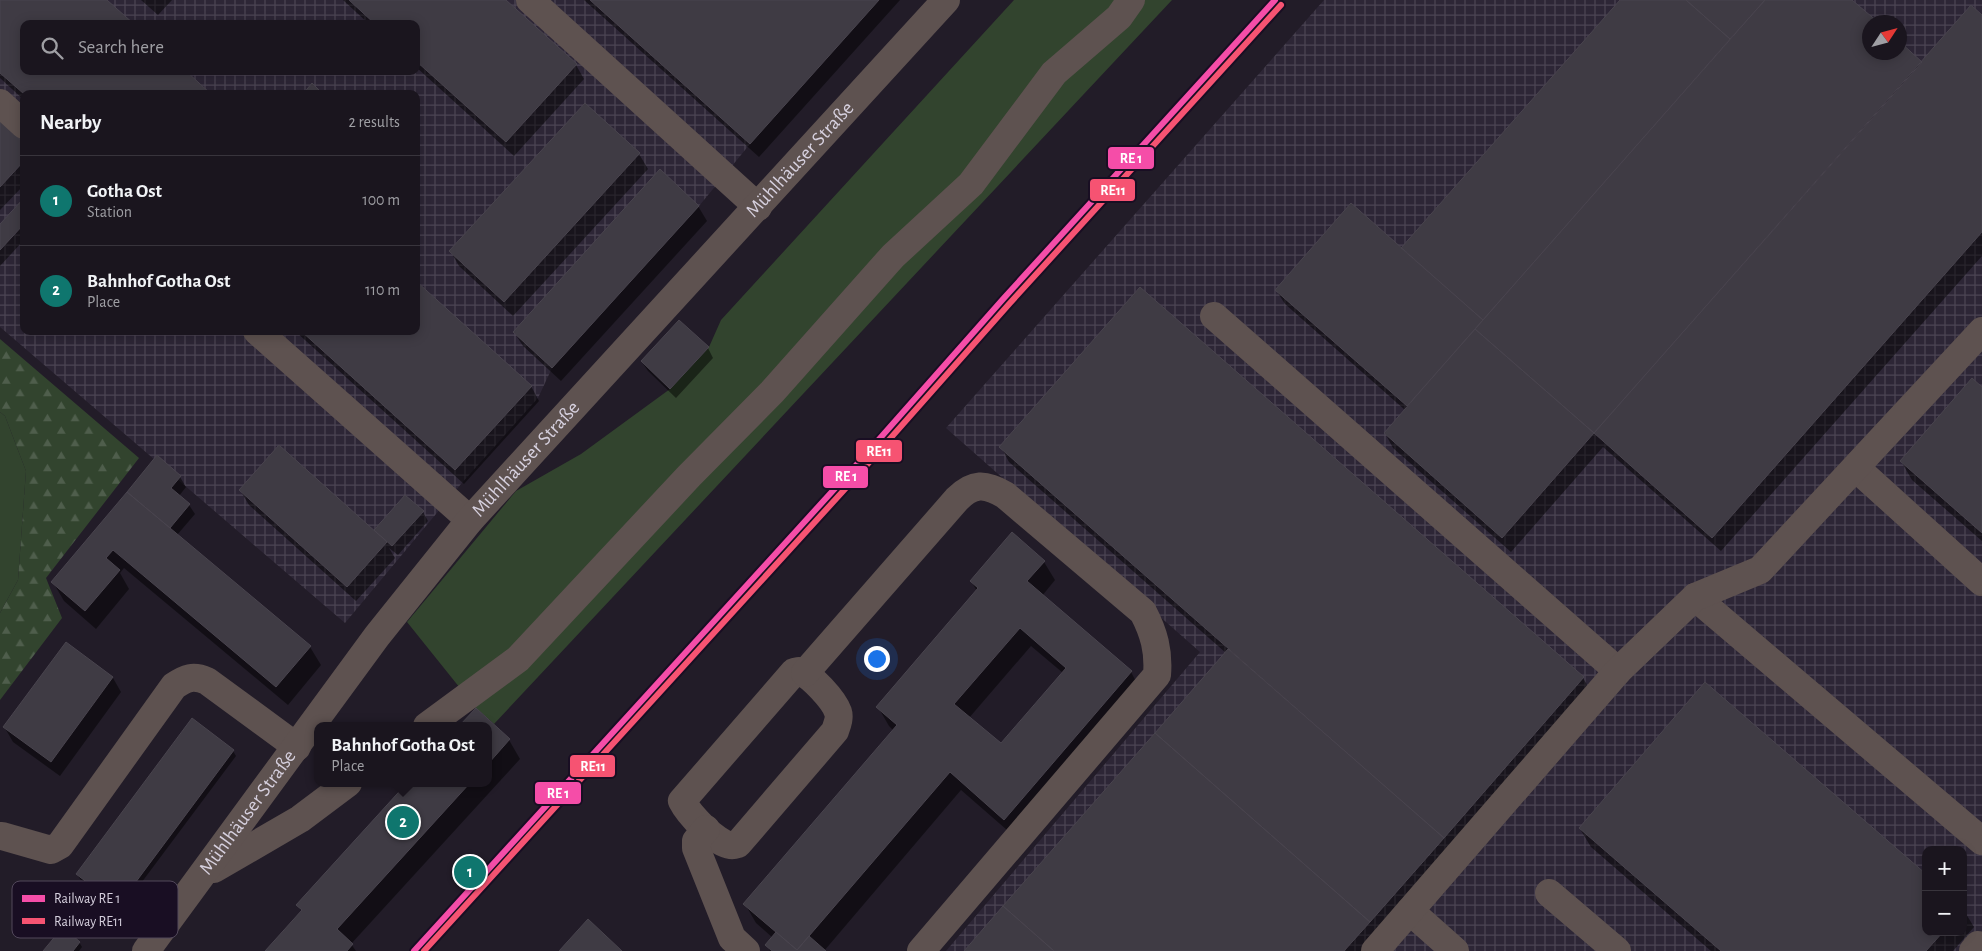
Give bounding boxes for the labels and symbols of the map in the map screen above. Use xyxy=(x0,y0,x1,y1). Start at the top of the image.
north arrow xyxy=(1862,15,1907,60)
street label: Mühlhäuser Straße xyxy=(742,98,858,221)
line badge: RE 1 xyxy=(1107,146,1155,170)
text: RE 1 xyxy=(1120,152,1142,166)
line badge: RE11 xyxy=(1089,178,1136,202)
text: RE11 xyxy=(1100,184,1126,198)
street label: Mühlhäuser Straße xyxy=(468,397,583,521)
line badge: RE11 xyxy=(855,439,903,463)
text: RE11 xyxy=(866,445,892,459)
line badge: RE 1 xyxy=(822,465,869,489)
text: RE 1 xyxy=(835,470,857,484)
your location xyxy=(864,646,890,672)
street label: Mühlhäuser Straße xyxy=(196,746,300,878)
line badge: RE11 xyxy=(569,754,616,778)
text: RE11 xyxy=(580,760,606,774)
line badge: RE 1 xyxy=(534,781,582,805)
text: RE 1 xyxy=(547,787,569,801)
pin: 2 xyxy=(387,803,419,841)
pin: 1 xyxy=(454,853,486,891)
legend xyxy=(12,881,178,938)
text: Railway RE 1 xyxy=(54,892,120,906)
text: Railway RE11 xyxy=(54,915,123,929)

